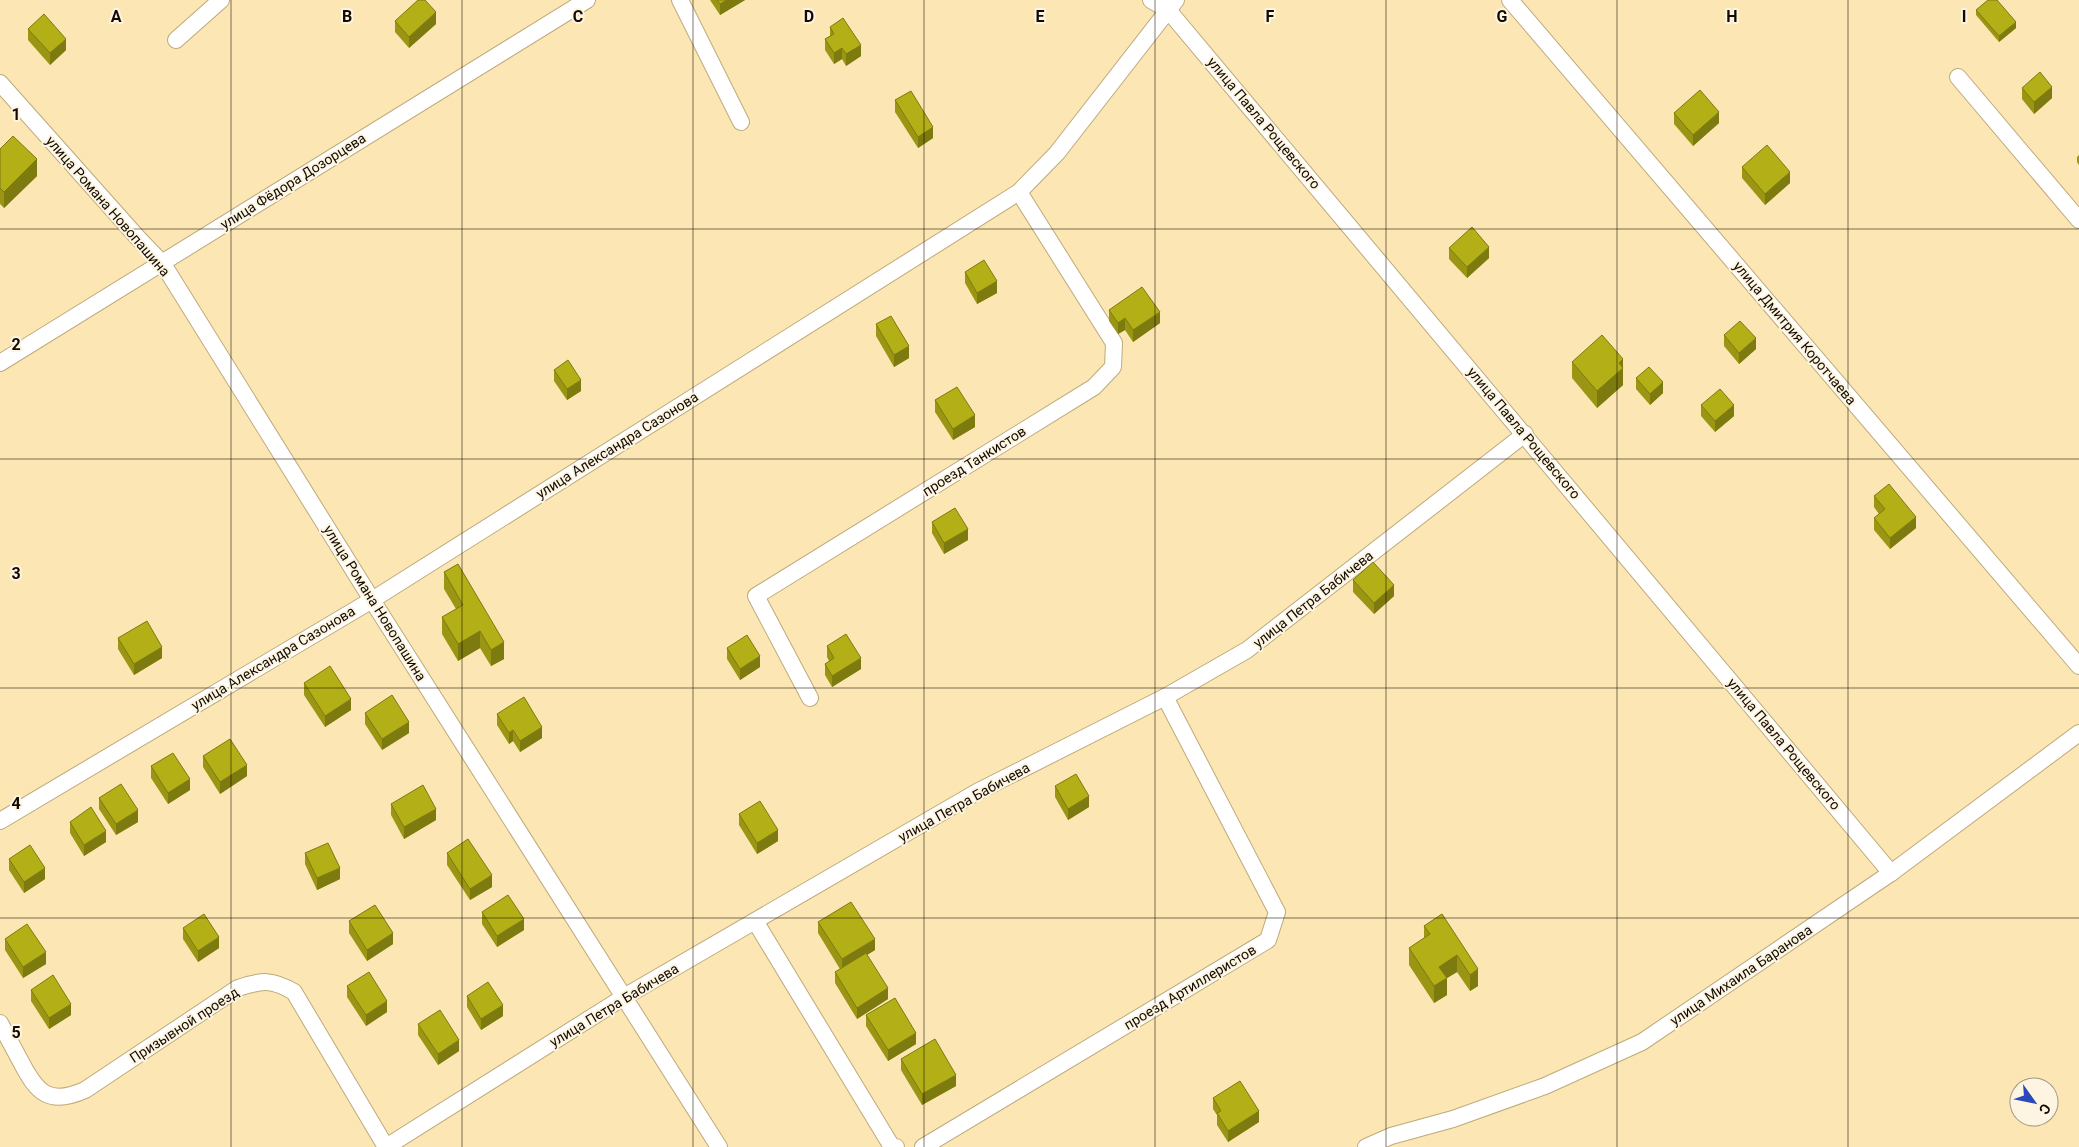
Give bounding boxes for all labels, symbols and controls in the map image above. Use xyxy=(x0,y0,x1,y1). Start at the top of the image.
text: A xyxy=(111,7,122,26)
text: B xyxy=(342,7,352,26)
text: C xyxy=(573,7,583,26)
text: D xyxy=(804,7,814,26)
text: E xyxy=(1036,7,1045,26)
text: F xyxy=(1266,7,1275,26)
text: G xyxy=(1497,7,1508,26)
text: H xyxy=(1726,7,1738,26)
text: I xyxy=(1962,7,1966,26)
street label: улица Павла Рощевского xyxy=(1204,54,1324,192)
text: 1 xyxy=(11,105,21,124)
street label: улица Фёдора Дозорцева xyxy=(217,130,369,232)
street label: улица Романа Новопашина xyxy=(43,133,173,279)
street label: улица Дмитрия Коротчаева xyxy=(1730,258,1860,408)
text: 2 xyxy=(11,335,21,354)
street label: улица Павла Рощевского xyxy=(1464,364,1584,502)
street label: улица Александра Сазонова xyxy=(533,388,701,502)
street label: проезд Танкистов xyxy=(919,423,1029,499)
street label: улица Романа Новопашина xyxy=(320,522,430,684)
street label: улица Петра Бабичева xyxy=(1250,547,1376,651)
text: 3 xyxy=(11,564,21,583)
street label: улица Александра Сазонова xyxy=(188,603,358,713)
street label: улица Павла Рощевского xyxy=(1724,675,1844,813)
street label: улица Петра Бабичева xyxy=(896,759,1032,845)
text: 4 xyxy=(11,794,21,813)
street label: улица Михаила Баранова xyxy=(1667,922,1815,1028)
street label: проезд Артиллеристов xyxy=(1121,941,1259,1033)
street label: улица Петра Бабичева xyxy=(547,960,681,1050)
street label: Призывной проезд xyxy=(127,984,242,1066)
text: 5 xyxy=(11,1023,21,1042)
north arrow xyxy=(2009,1077,2059,1127)
text: С xyxy=(2036,1101,2054,1117)

